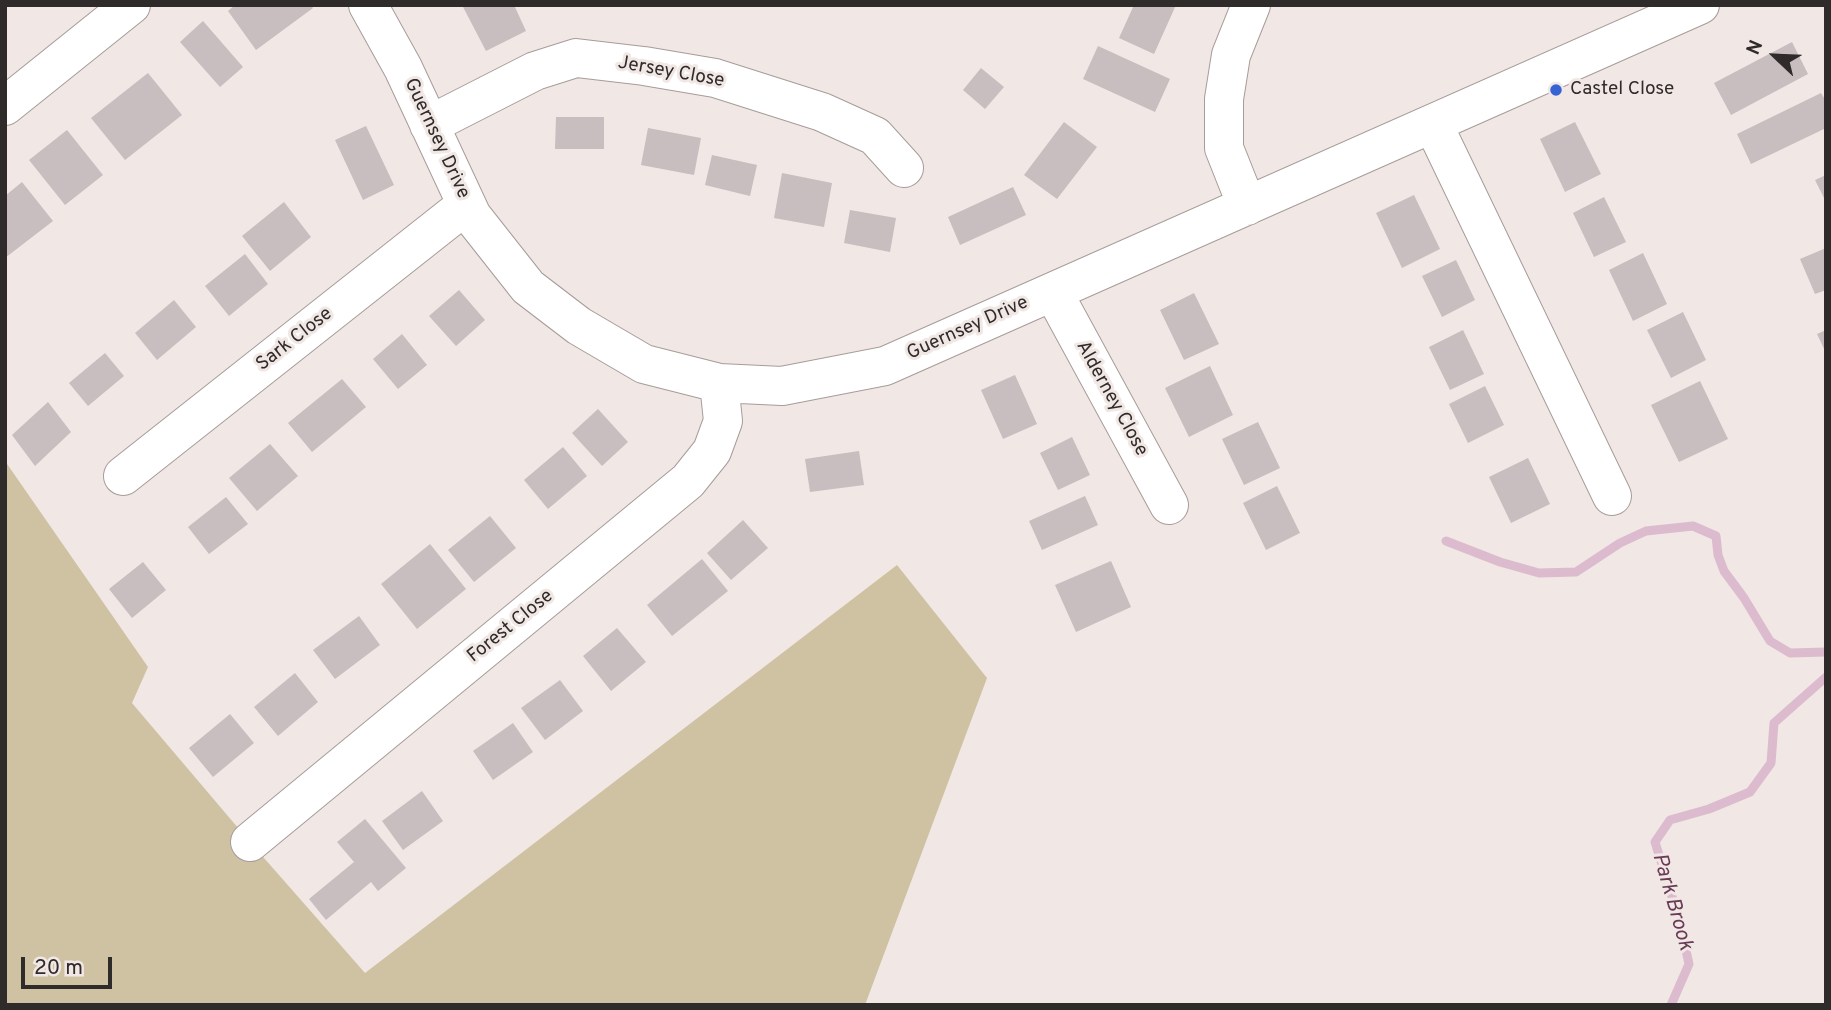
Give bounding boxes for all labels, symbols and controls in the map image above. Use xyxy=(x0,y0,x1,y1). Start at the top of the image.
north arrow xyxy=(1740,21,1810,91)
text: N xyxy=(1742,37,1769,59)
street label: Jersey Close xyxy=(616,52,726,94)
street label: Guernsey Drive xyxy=(398,75,474,203)
place label: Castel Close xyxy=(1570,79,1674,101)
marker: Castel Close xyxy=(1548,82,1564,98)
street label: Guernsey Drive xyxy=(904,292,1032,366)
street label: Sark Close xyxy=(252,303,338,377)
street label: Alderney Close xyxy=(1070,337,1152,461)
street label: Forest Close xyxy=(464,586,558,668)
water label: Park Brook xyxy=(1645,851,1697,953)
scale bar xyxy=(24,944,116,988)
text: 20 m xyxy=(34,955,83,982)

